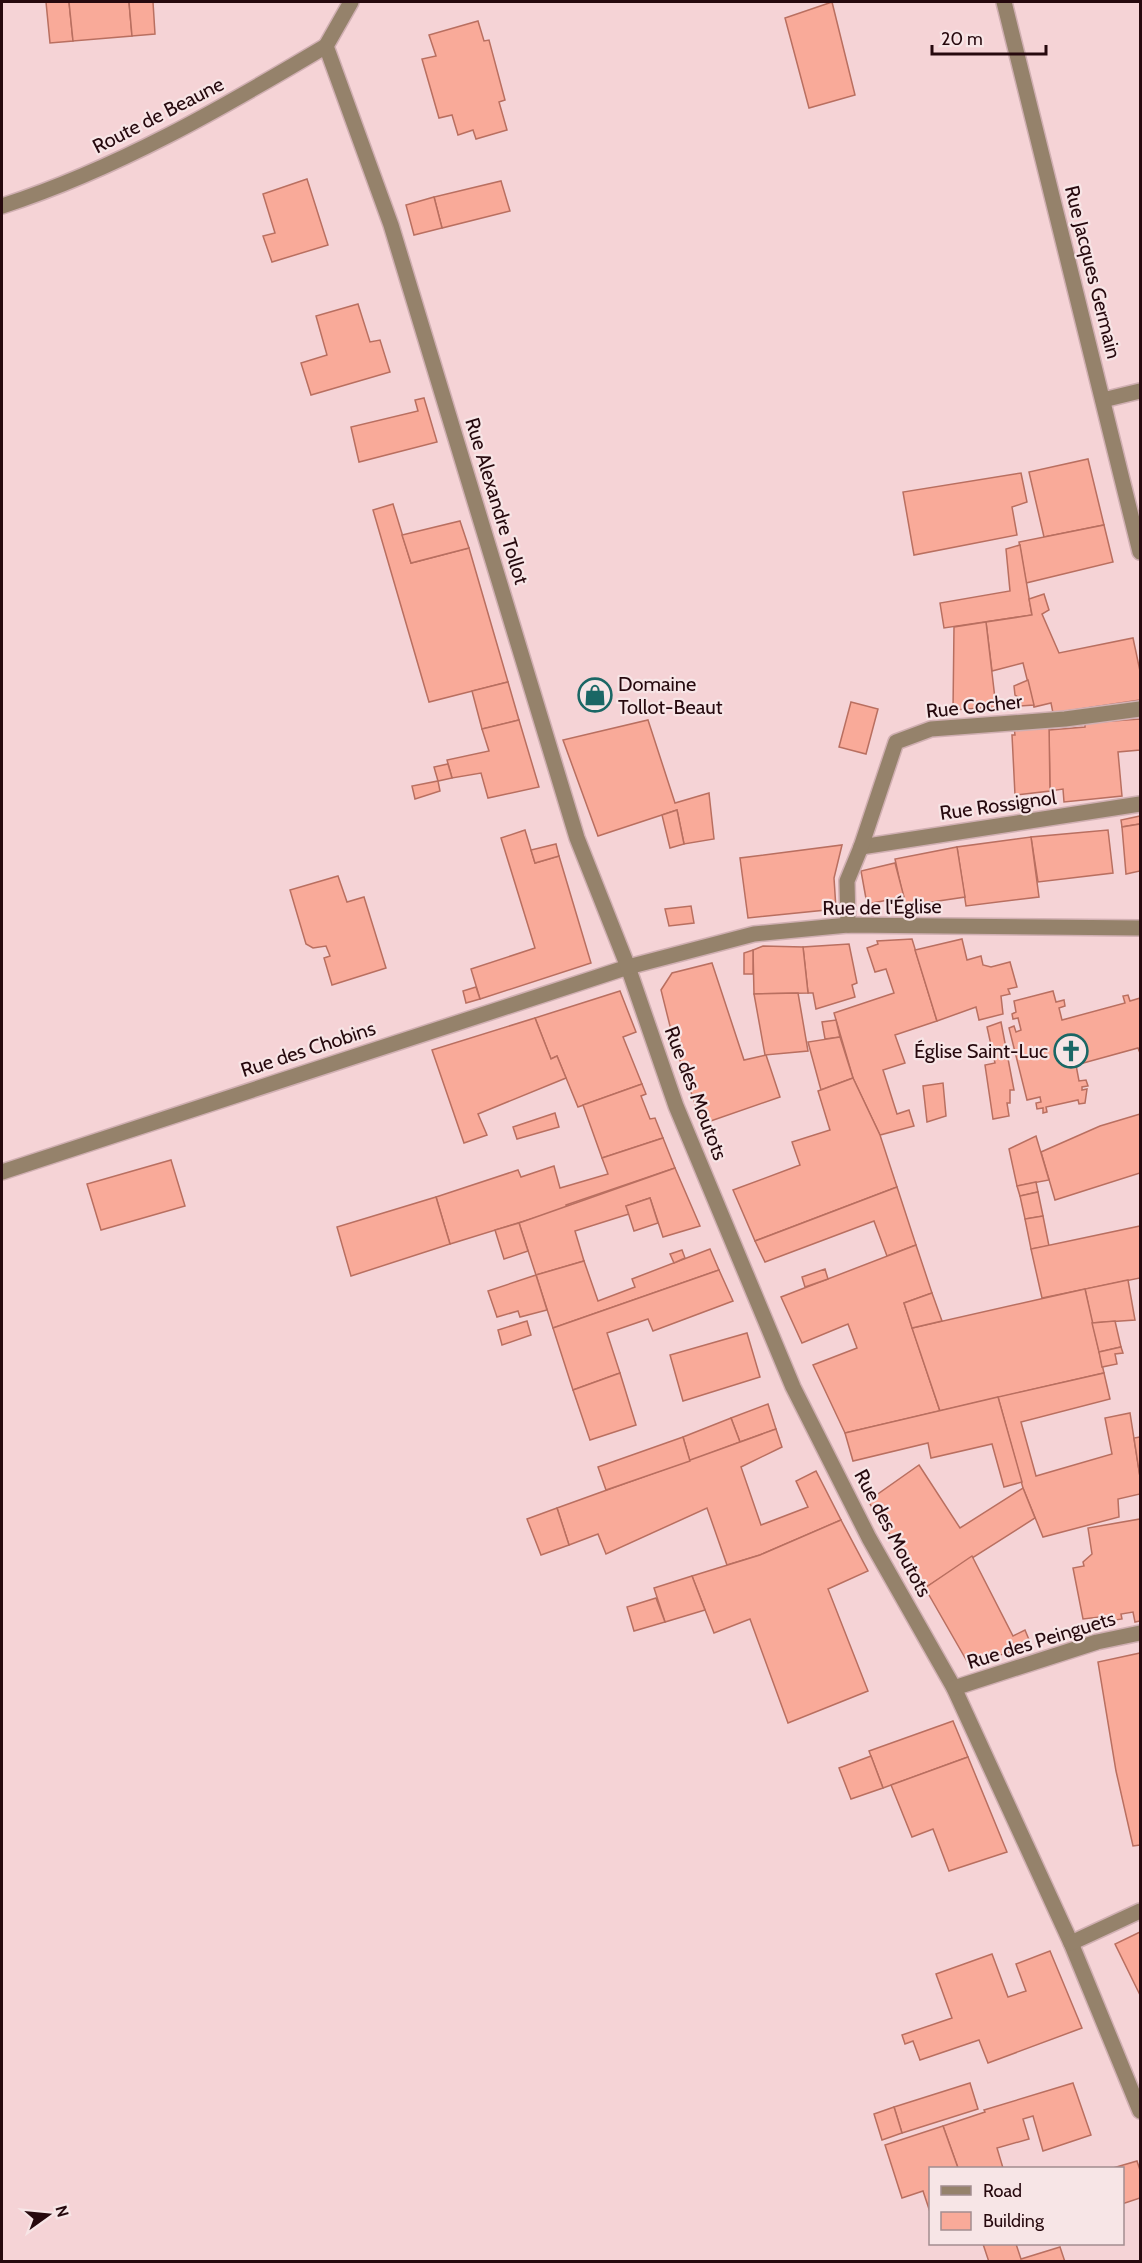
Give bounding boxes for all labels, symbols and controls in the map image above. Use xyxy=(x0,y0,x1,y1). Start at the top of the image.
scale bar xyxy=(932,18,1046,56)
text: 20 m xyxy=(941,28,983,50)
street label: Route de Beaune xyxy=(88,72,228,158)
street label: Rue Jacques Germain xyxy=(1060,183,1126,361)
street label: Rue Alexandre Tollot xyxy=(460,415,534,588)
place label: Domaine Tollot-Beaut xyxy=(618,672,723,719)
shop icon: Domaine Tollot-Beaut xyxy=(577,677,613,713)
street label: Rue Cocher xyxy=(925,689,1024,723)
street label: Rue Rossignol xyxy=(938,785,1058,825)
street label: Rue de l'Église xyxy=(822,894,942,920)
street label: Rue des Chobins xyxy=(238,1016,378,1082)
street label: Rue des Moutots xyxy=(659,1023,733,1163)
church icon: Église Saint-Luc xyxy=(1053,1033,1089,1069)
place label: Église Saint-Luc xyxy=(914,1039,1048,1063)
street label: Rue des Moutots xyxy=(849,1465,937,1601)
street label: Rue des Peinguets xyxy=(964,1606,1118,1674)
legend xyxy=(929,2167,1124,2245)
text: Road xyxy=(983,2180,1022,2202)
north arrow xyxy=(18,2185,78,2245)
text: N xyxy=(51,2203,73,2219)
text: Building xyxy=(983,2210,1045,2232)

